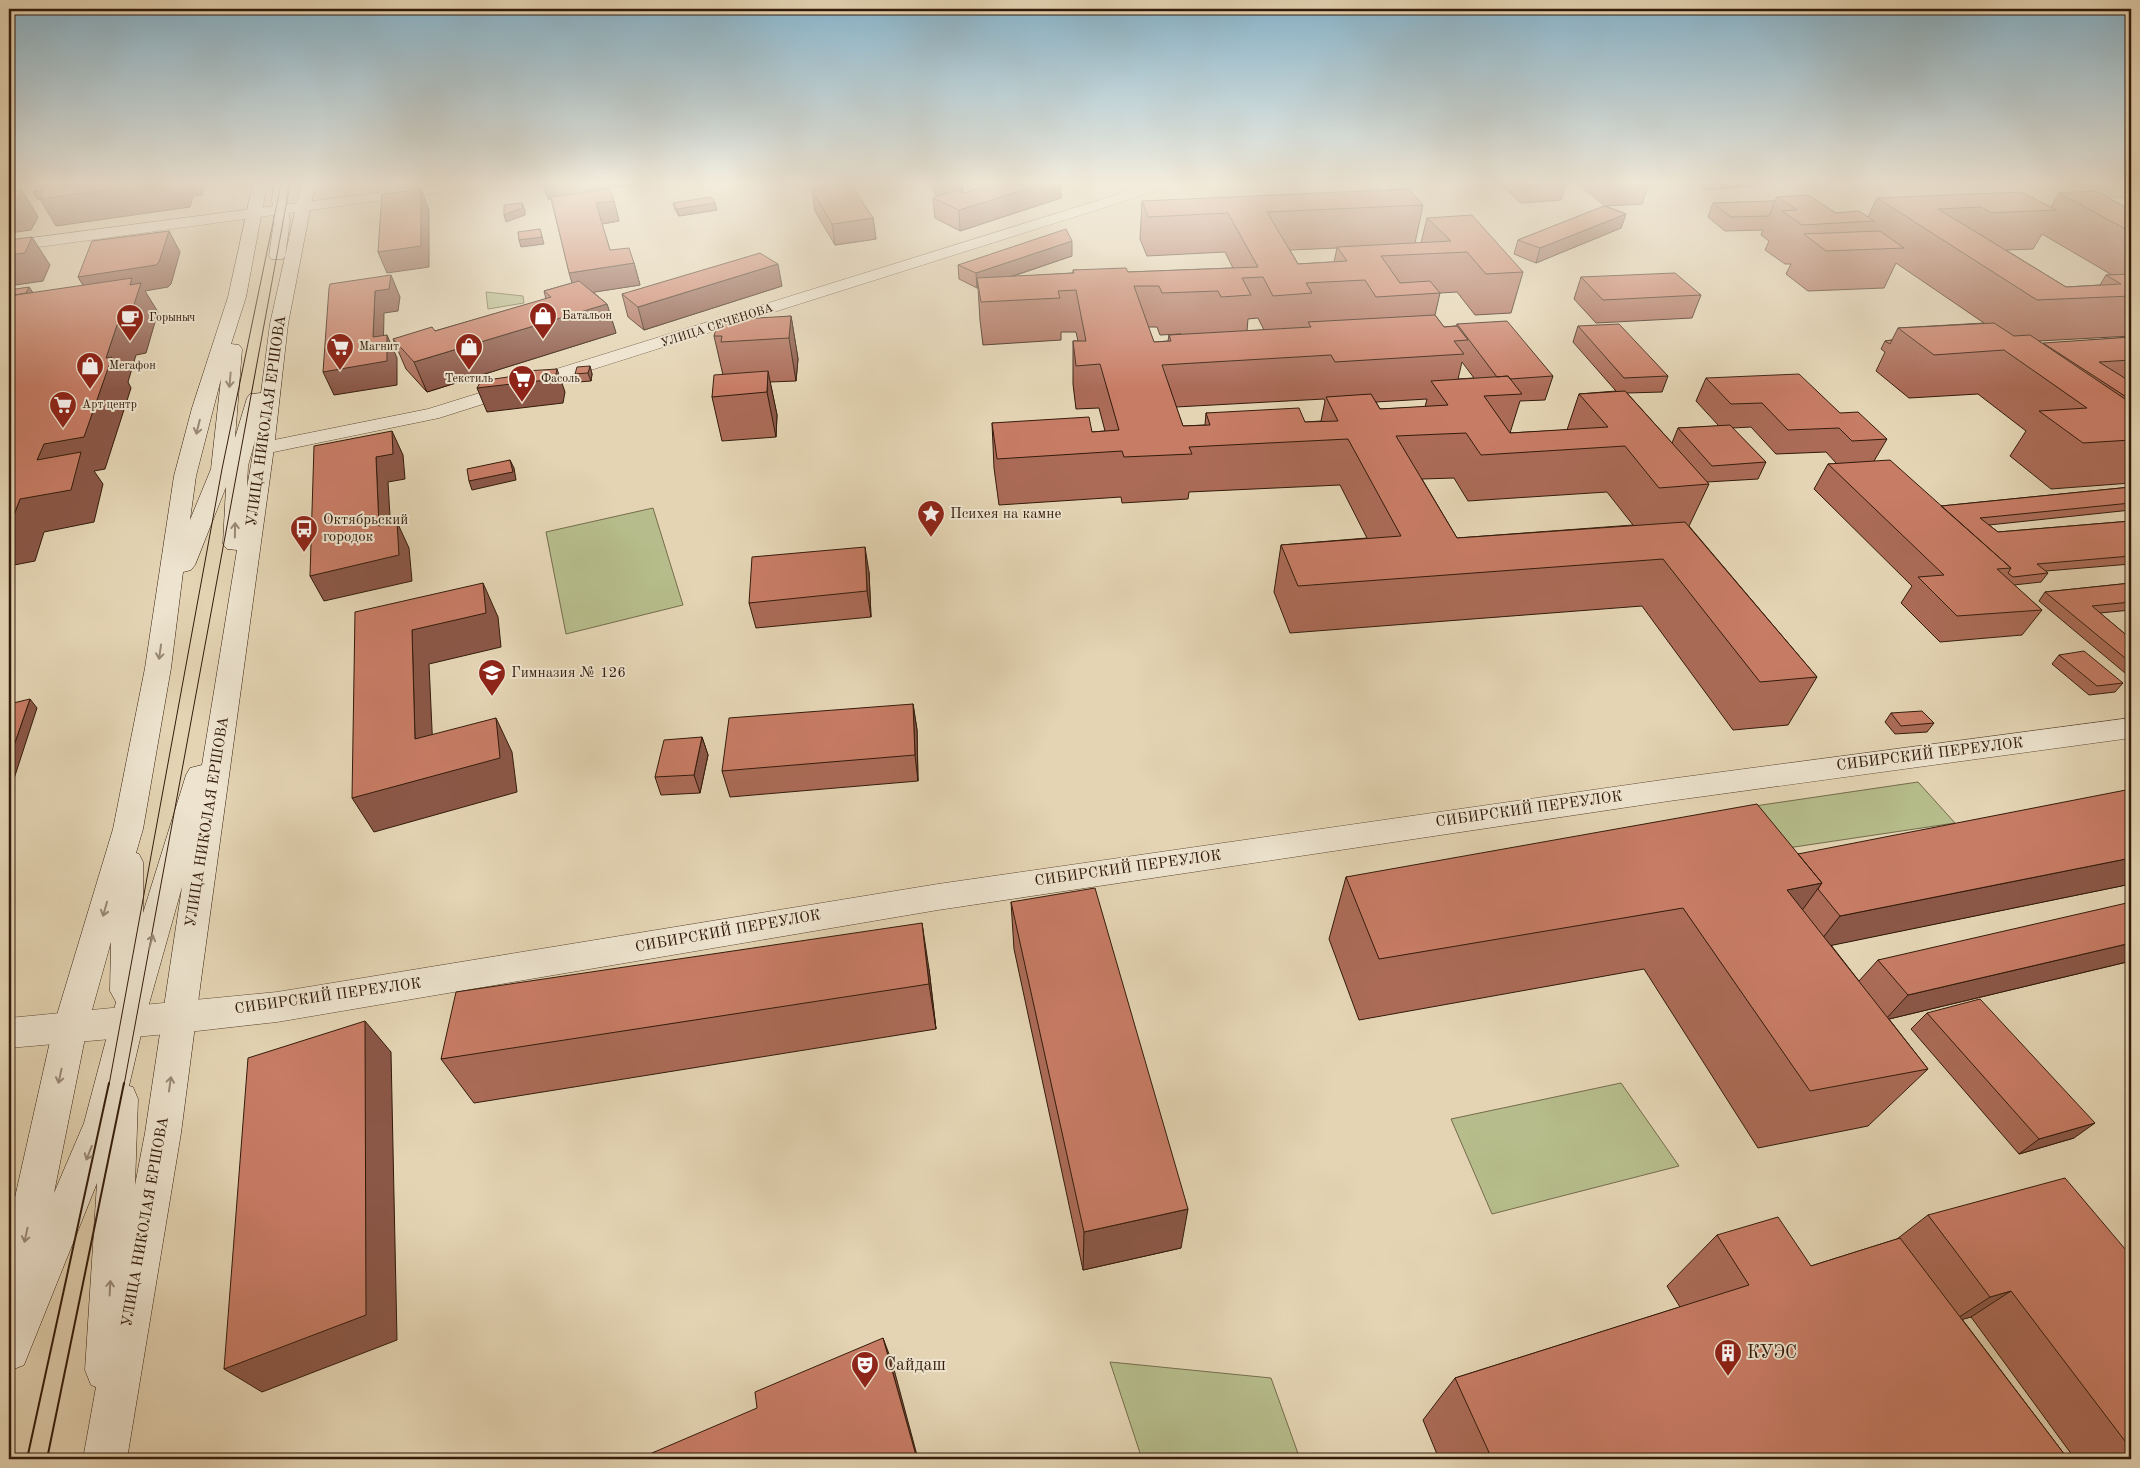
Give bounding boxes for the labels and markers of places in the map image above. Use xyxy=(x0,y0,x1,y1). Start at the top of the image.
shop icon: Батальон xyxy=(528,301,558,340)
cafe icon: Горыныч xyxy=(115,303,145,342)
place label: Батальон xyxy=(562,310,613,322)
place label: Горыныч xyxy=(149,312,195,324)
supermarket icon: Магнит xyxy=(325,332,355,371)
shop icon: Текстиль xyxy=(454,332,484,371)
place label: Магнит xyxy=(359,341,399,353)
shop icon: Мегафон xyxy=(75,351,105,390)
place label: Мегафон xyxy=(109,360,156,372)
supermarket icon: Фасоль xyxy=(507,364,537,403)
place label: Текстиль xyxy=(445,373,494,385)
place label: Фасоль xyxy=(541,373,580,385)
supermarket icon: Арт центр xyxy=(48,390,78,429)
place label: Арт центр xyxy=(82,399,137,411)
place icon: Психея на камне xyxy=(916,499,946,538)
place label: Психея на камне xyxy=(950,507,1061,522)
place label: Октябрьский городок xyxy=(323,513,408,545)
bus stop icon: Октябрьский городок xyxy=(289,514,319,553)
school or university icon: Гимназия № 126 xyxy=(477,658,507,697)
place label: Гимназия № 126 xyxy=(511,666,626,681)
building icon: КУЭС xyxy=(1713,1338,1743,1377)
place label: КУЭС xyxy=(1747,1344,1797,1362)
theatre icon: Сайдаш xyxy=(850,1350,880,1389)
place label: Сайдаш xyxy=(884,1356,946,1374)

